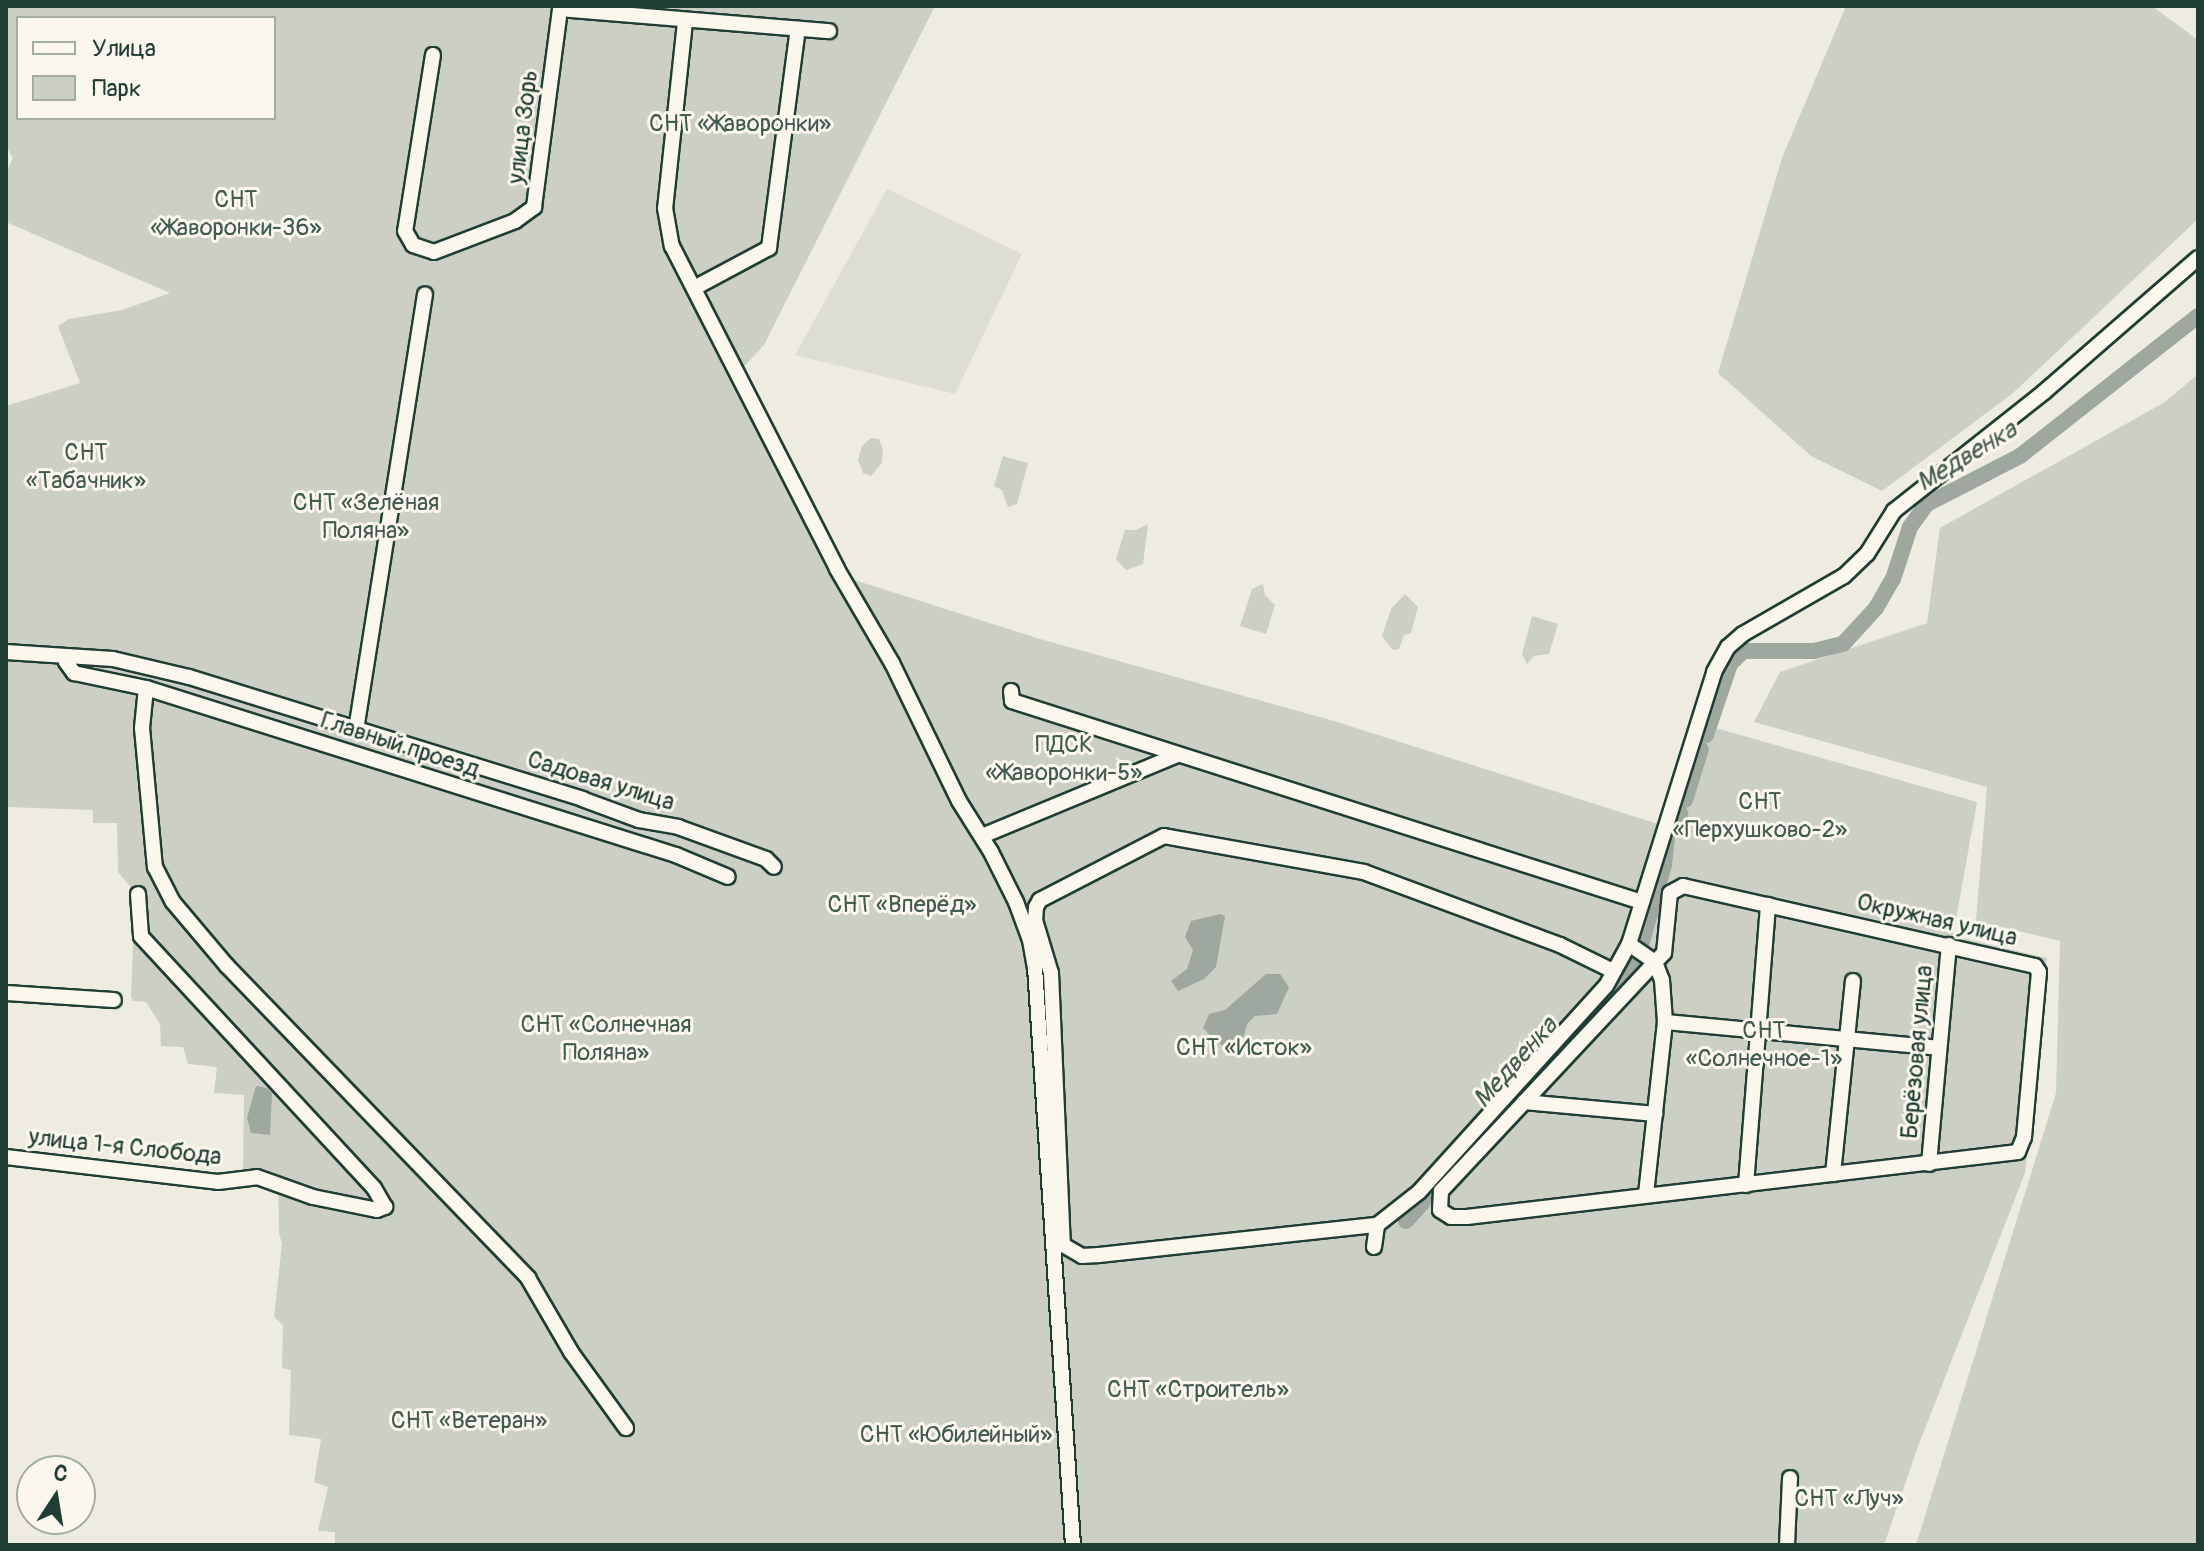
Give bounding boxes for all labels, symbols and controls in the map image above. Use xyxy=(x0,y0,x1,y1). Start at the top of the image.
legend xyxy=(16,16,276,120)
text: Улица xyxy=(92,34,156,63)
street label: улица Зорь xyxy=(502,68,544,186)
text: Парк xyxy=(92,74,141,103)
park label: СНТ «Жаворонки» xyxy=(649,110,831,138)
park label: СНТ «Жаворонки-36» xyxy=(150,186,322,242)
water label: Медвенка xyxy=(1911,415,2023,499)
park label: СНТ «Табачник» xyxy=(26,439,146,495)
park label: СНТ «Зелёная Поляна» xyxy=(293,489,439,545)
street label: Главный проезд xyxy=(317,706,483,784)
park label: ПДСК «Жаворонки-5» xyxy=(986,731,1142,787)
street label: Садовая улица xyxy=(524,745,678,817)
park label: СНТ «Перхушково-2» xyxy=(1673,788,1847,844)
street label: Окружная улица xyxy=(1854,888,2020,952)
park label: СНТ «Вперёд» xyxy=(828,891,976,919)
street label: Берёзовая улица xyxy=(1895,964,1939,1140)
park label: СНТ «Солнечная Поляна» xyxy=(520,1011,692,1067)
water label: Медвенка xyxy=(1467,1011,1565,1115)
park label: СНТ «Солнечное-1» xyxy=(1686,1017,1842,1073)
park label: СНТ «Исток» xyxy=(1176,1034,1312,1062)
street label: улица 1-я Слобода xyxy=(27,1123,223,1171)
park label: СНТ «Строитель» xyxy=(1107,1376,1289,1404)
park label: СНТ «Ветеран» xyxy=(391,1407,547,1435)
park label: СНТ «Юбилейный» xyxy=(860,1421,1052,1449)
north arrow xyxy=(16,1455,96,1535)
text: С xyxy=(51,1458,70,1489)
park label: СНТ «Луч» xyxy=(1794,1485,1904,1513)

